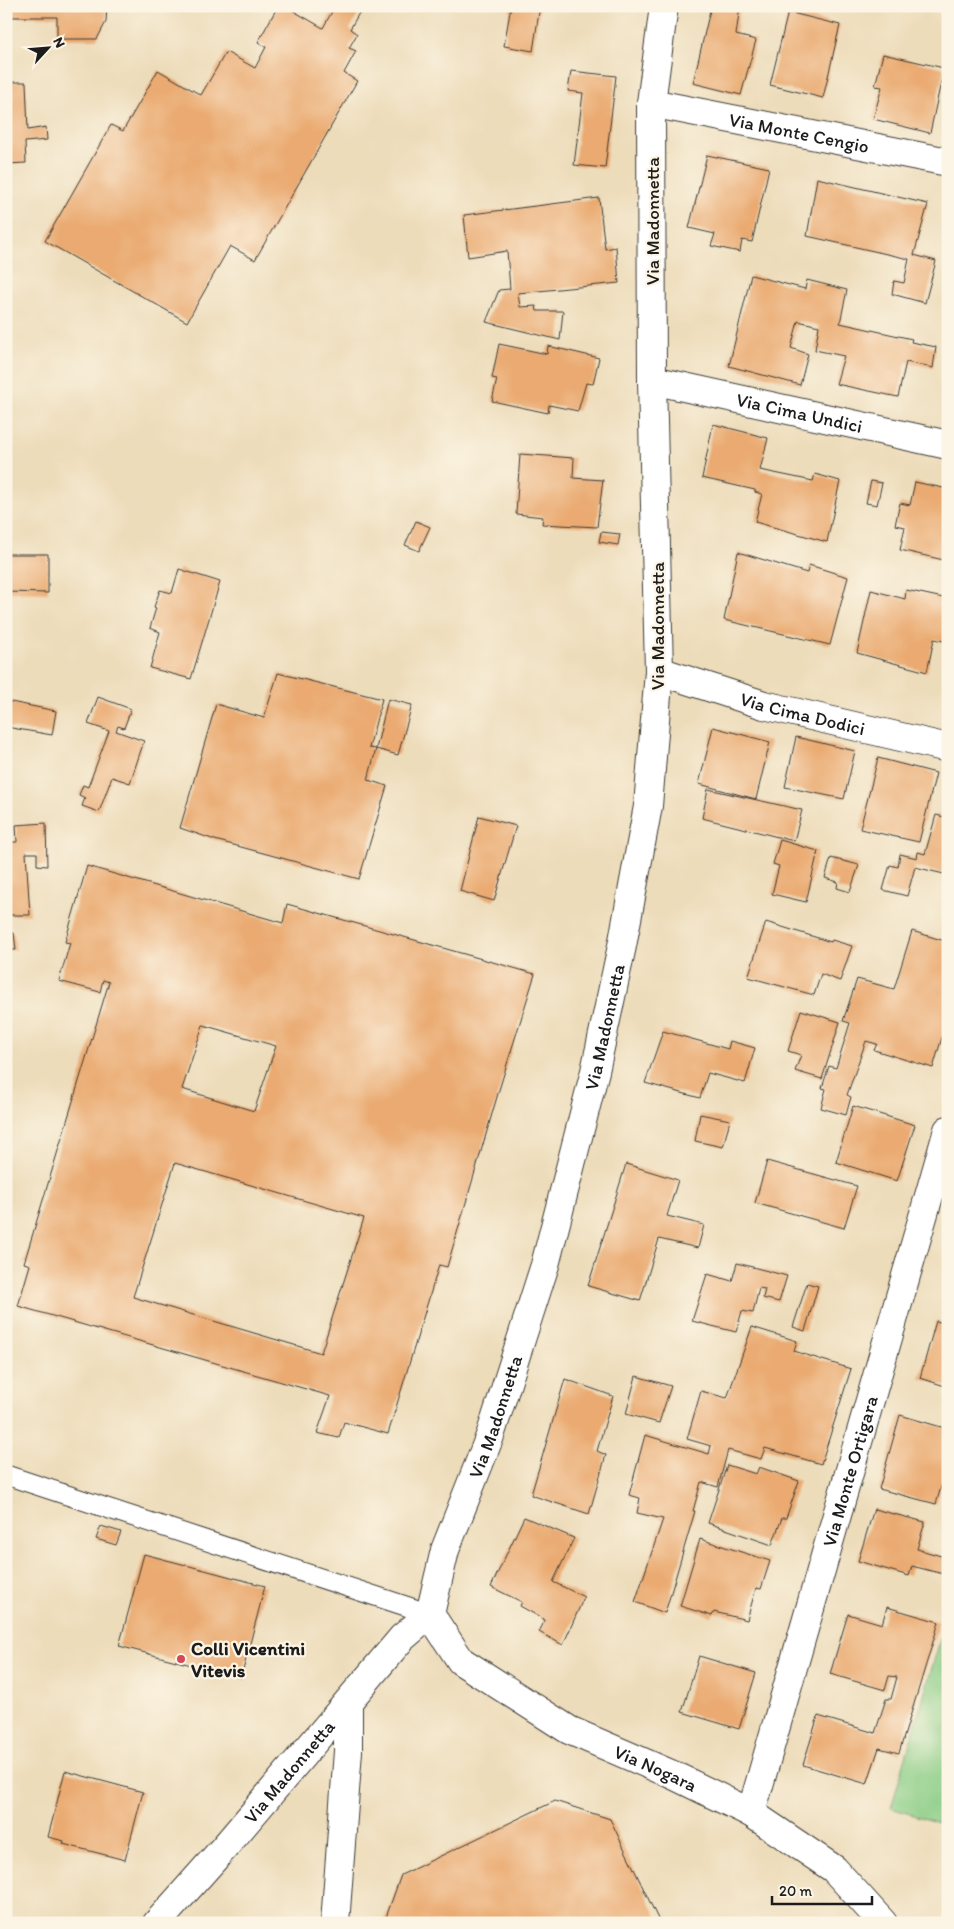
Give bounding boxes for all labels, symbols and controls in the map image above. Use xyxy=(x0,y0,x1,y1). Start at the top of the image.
north arrow xyxy=(22,22,72,72)
text: N xyxy=(50,35,69,50)
street label: Via Monte Cengio xyxy=(727,107,871,158)
street label: Via Madonnetta xyxy=(641,157,664,285)
street label: Via Cima Undici xyxy=(734,387,865,437)
street label: Via Madonnetta xyxy=(646,562,669,690)
street label: Via Cima Dodici xyxy=(737,687,868,740)
street label: Via Madonnetta xyxy=(579,962,629,1093)
street label: Via Madonnetta xyxy=(463,1352,527,1481)
street label: Via Monte Ortigara xyxy=(817,1393,882,1549)
place label: Colli Vicentini Vitevis xyxy=(191,1637,305,1682)
marker: Colli Vicentini Vitevis xyxy=(175,1653,187,1665)
street label: Via Madonnetta xyxy=(239,1715,339,1828)
street label: Via Nogara xyxy=(611,1739,701,1796)
scale bar xyxy=(772,1874,872,1906)
text: 20 m xyxy=(779,1882,813,1900)

